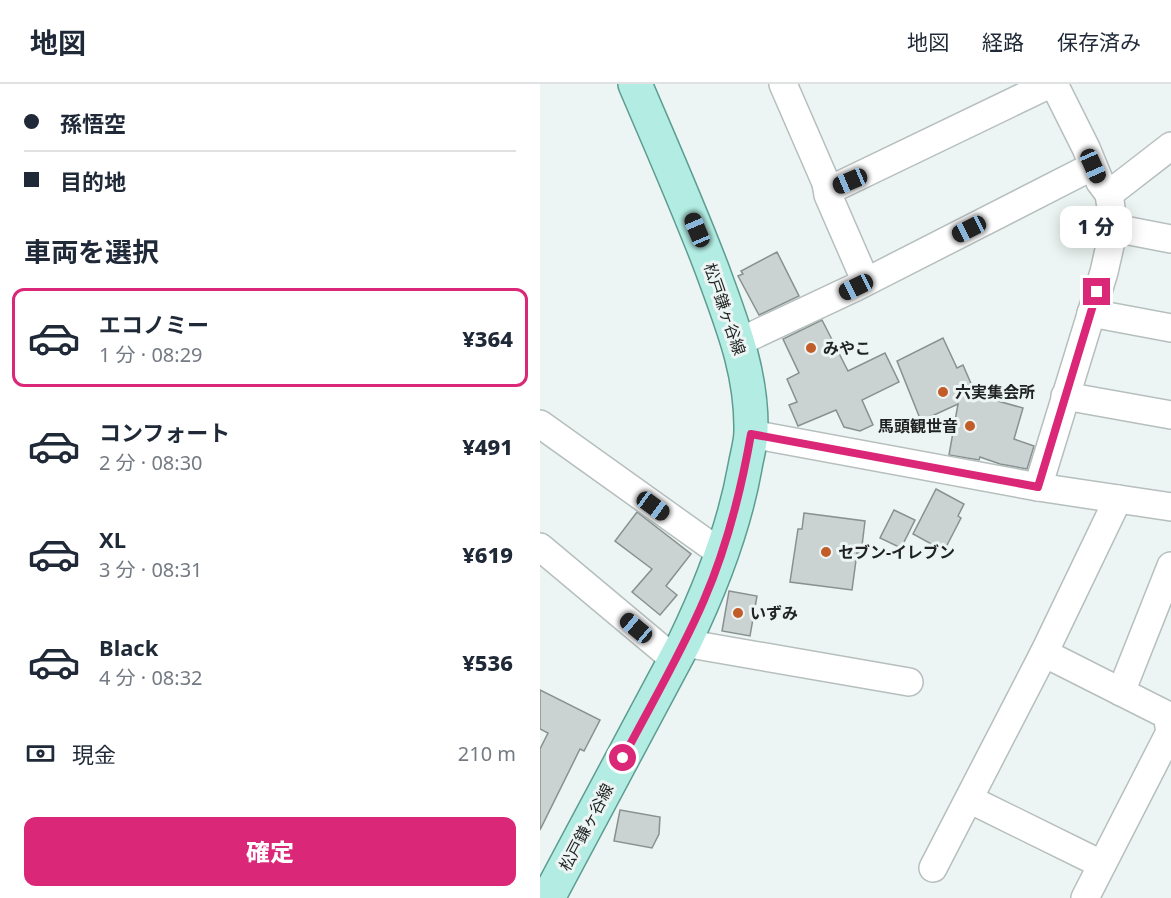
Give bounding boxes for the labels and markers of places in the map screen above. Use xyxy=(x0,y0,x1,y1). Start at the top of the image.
place label: みやこ xyxy=(823,337,871,359)
marker: みやこ xyxy=(804,341,818,355)
place label: 六実集会所 xyxy=(955,381,1035,403)
marker: 六実集会所 xyxy=(936,385,950,399)
place label: 馬頭観世音 xyxy=(878,415,958,437)
marker: 馬頭観世音 xyxy=(963,419,977,433)
place label: セブン-イレブン xyxy=(838,541,955,563)
marker: セブン-イレブン xyxy=(819,545,833,559)
place label: いずみ xyxy=(750,602,798,624)
marker: いずみ xyxy=(731,606,745,620)

